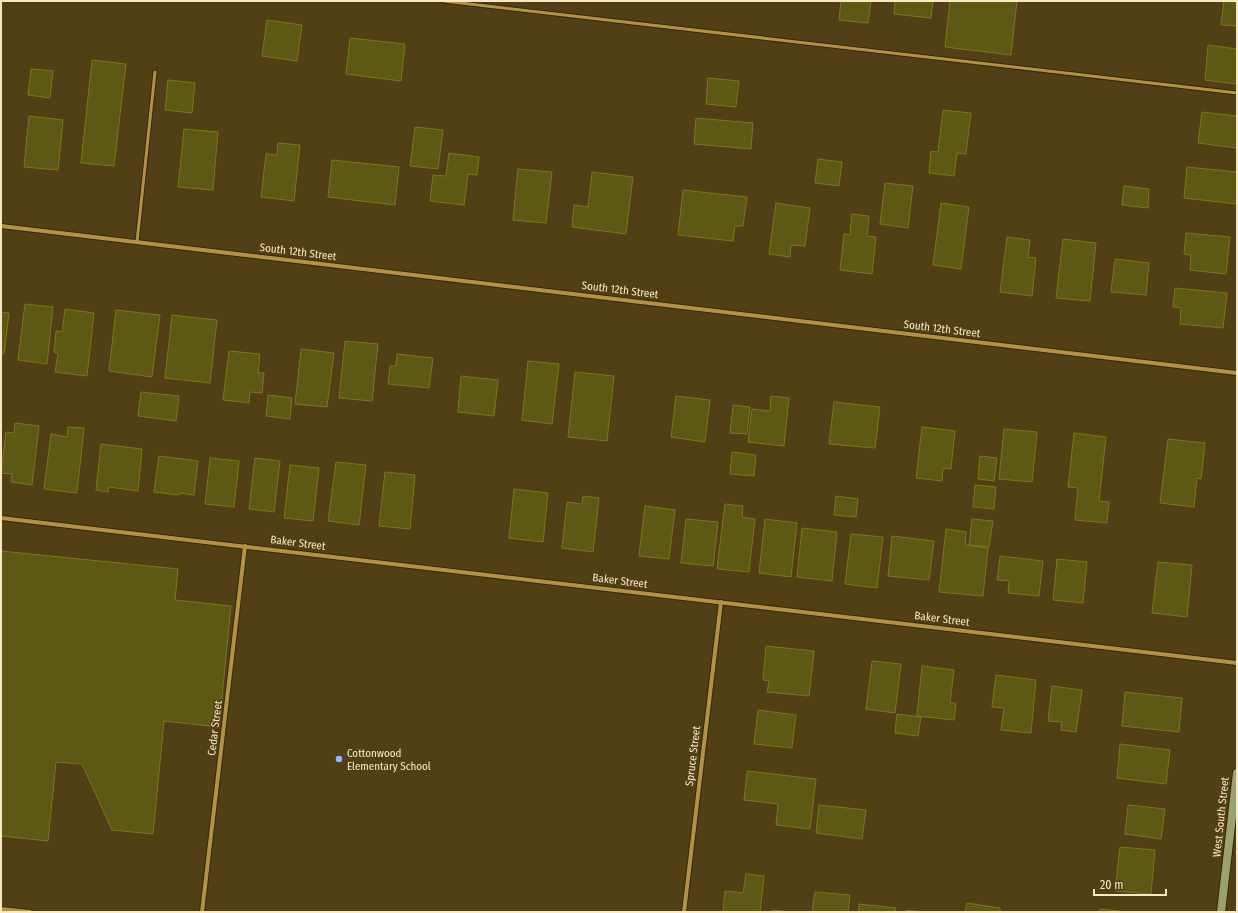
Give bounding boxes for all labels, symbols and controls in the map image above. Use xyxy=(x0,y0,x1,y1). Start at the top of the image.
street label: South 12th Street xyxy=(259,241,337,263)
street label: South 12th Street xyxy=(581,279,659,301)
street label: South 12th Street xyxy=(903,318,981,340)
street label: Baker Street xyxy=(270,533,327,553)
street label: Baker Street xyxy=(592,571,649,591)
street label: Baker Street xyxy=(914,609,971,629)
street label: Cedar Street xyxy=(205,699,225,756)
street label: Spruce Street xyxy=(683,725,703,787)
place label: Cottonwood Elementary School xyxy=(347,747,431,773)
marker: Cottonwood Elementary School xyxy=(334,754,344,764)
street label: West South Street xyxy=(1210,776,1232,858)
scale bar xyxy=(1094,871,1166,897)
text: 20 m xyxy=(1100,878,1124,892)

